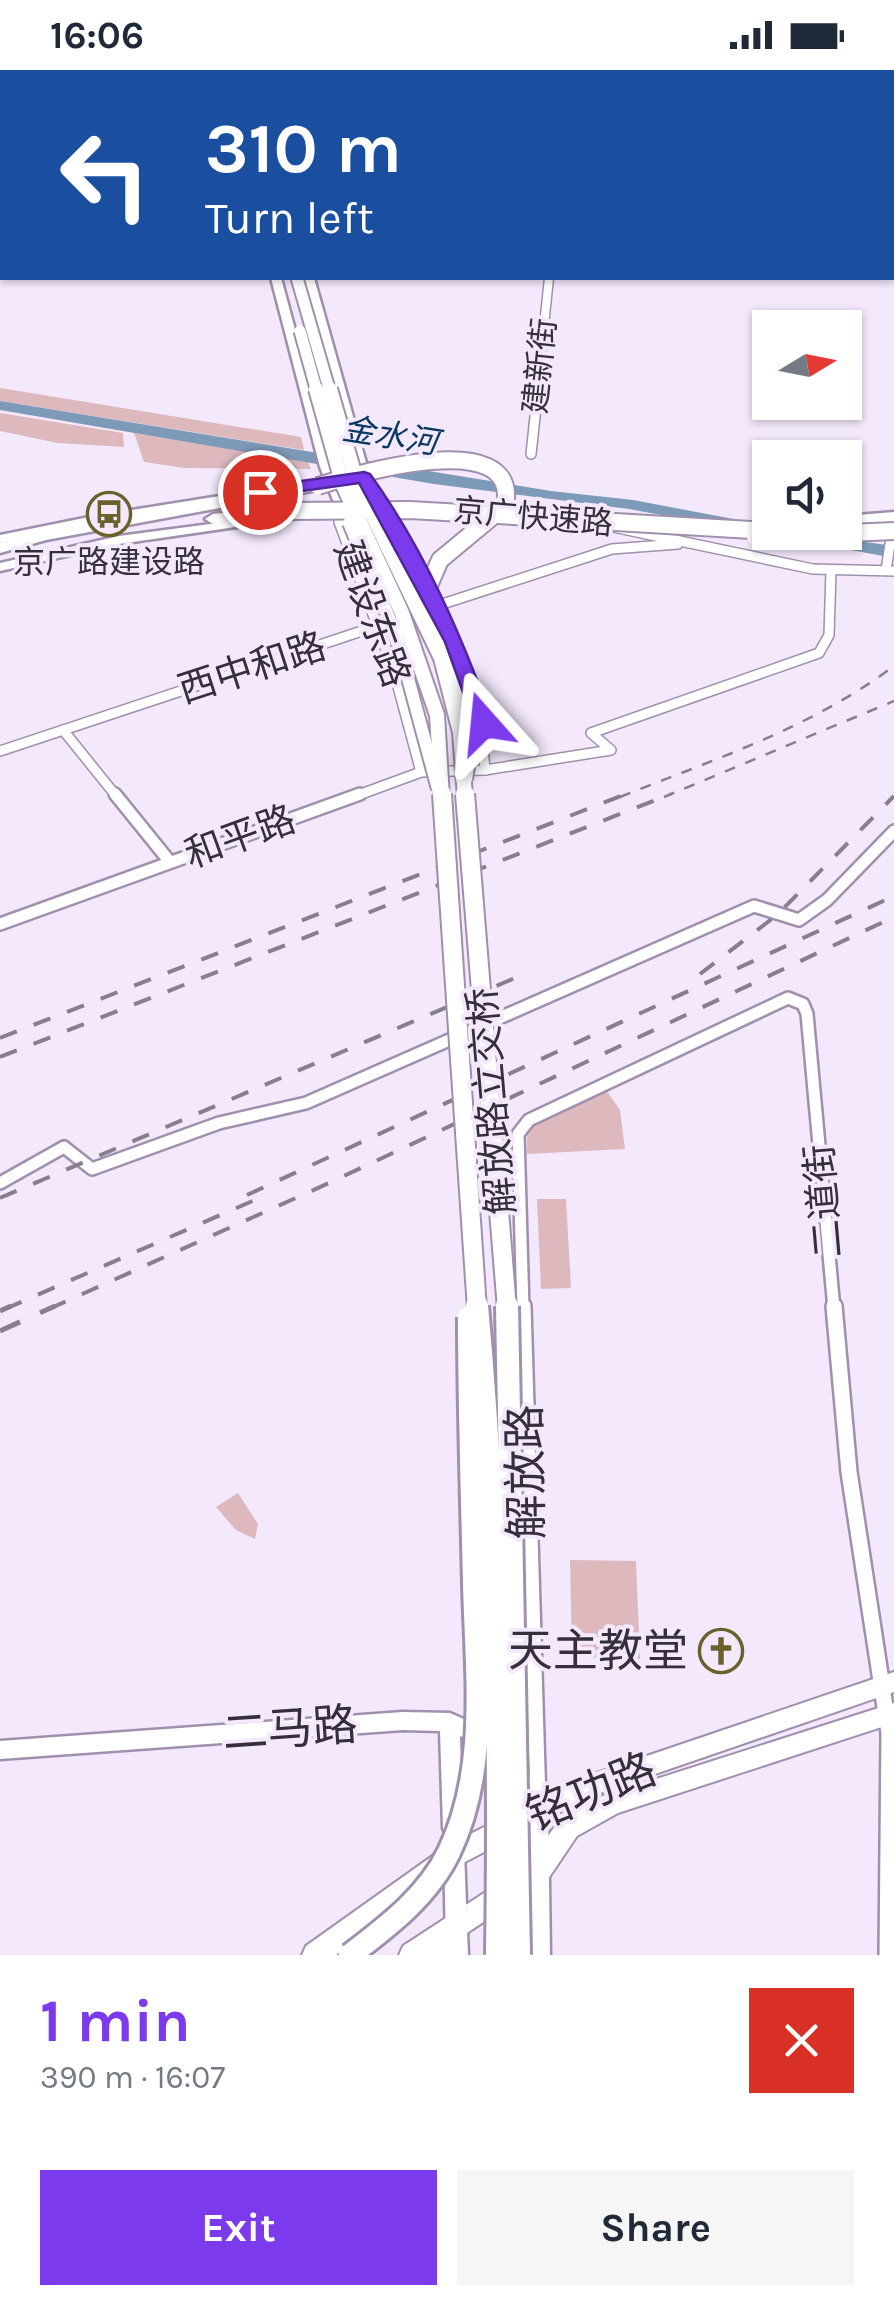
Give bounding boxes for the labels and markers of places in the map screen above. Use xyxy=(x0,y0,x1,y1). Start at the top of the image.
pin xyxy=(218,450,303,535)
bus stop icon: 京广路建设路 xyxy=(86,491,132,537)
place label: 京广路建设路 xyxy=(13,544,205,581)
place label: 天主教堂 xyxy=(508,1625,688,1677)
church icon: 天主教堂 xyxy=(698,1628,744,1674)

